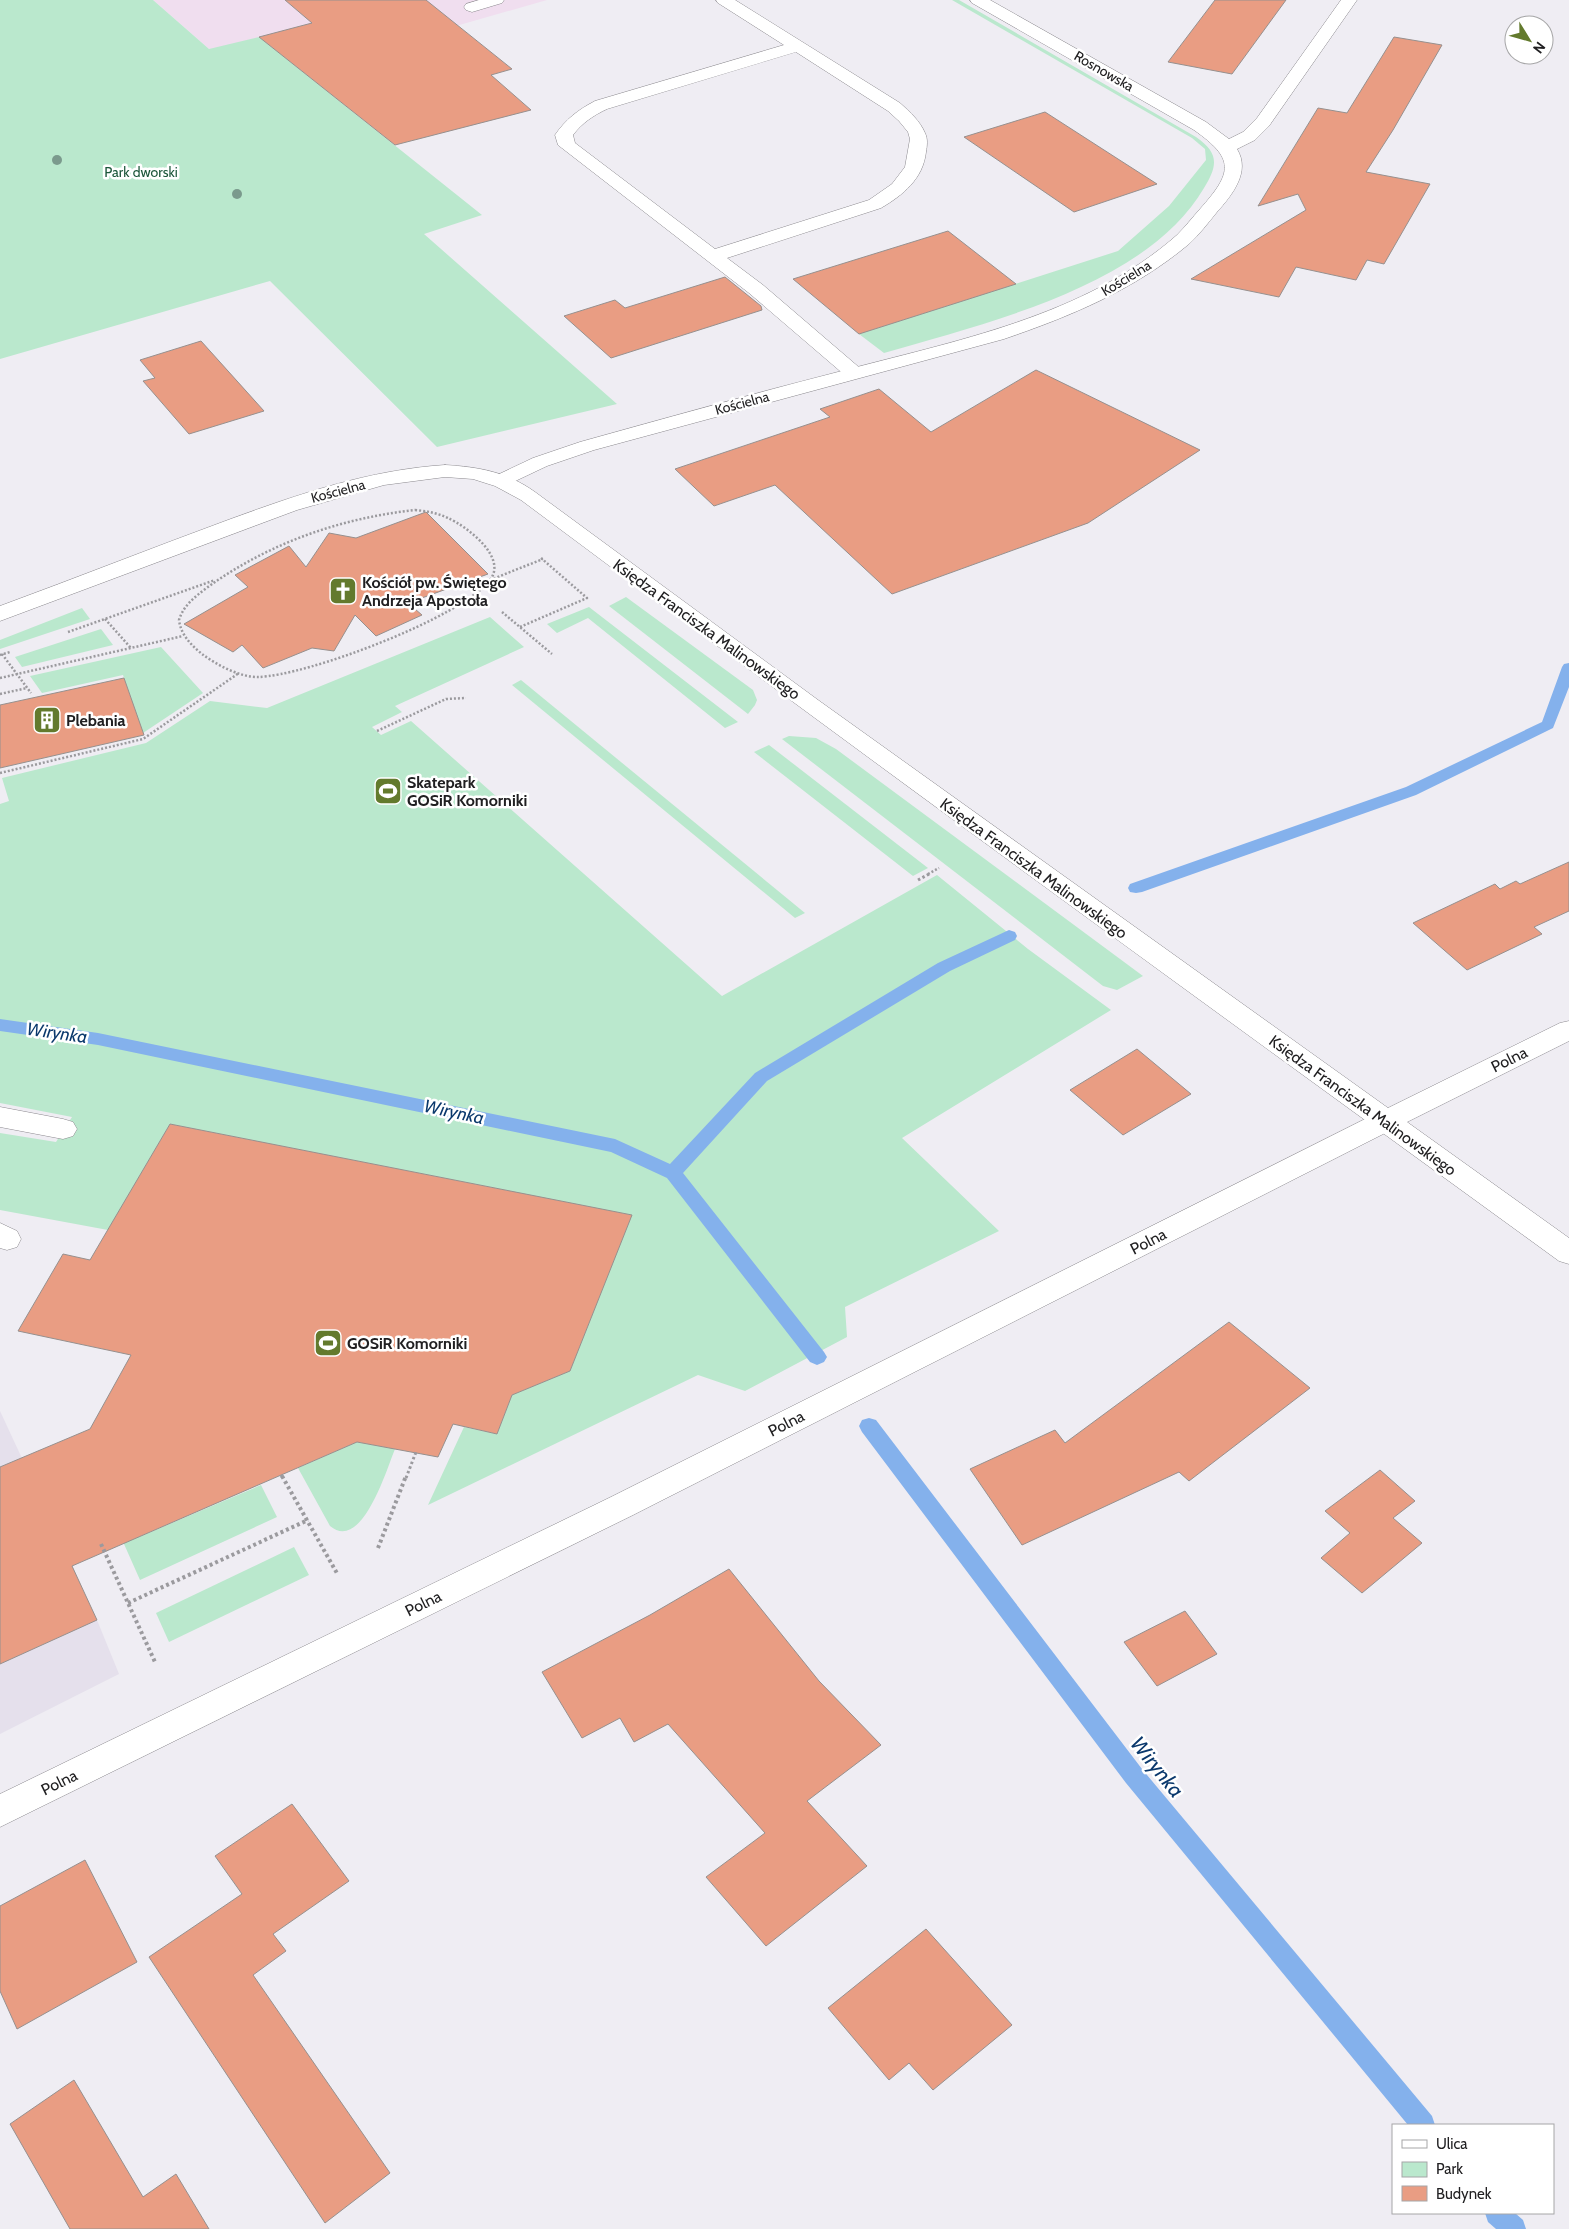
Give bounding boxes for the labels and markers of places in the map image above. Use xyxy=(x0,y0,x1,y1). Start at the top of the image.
place label: Kościół pw. Świętego Andrzeja Apostoła xyxy=(362,573,507,610)
church icon: Kościół pw. Świętego Andrzeja Apostoła xyxy=(328,576,358,606)
building icon: Plebania xyxy=(32,705,62,735)
place label: Plebania xyxy=(66,711,126,730)
place label: Skatepark GOSiR Komorniki xyxy=(407,773,527,810)
sports icon: Skatepark GOSiR Komorniki xyxy=(373,776,403,806)
sports icon: GOSiR Komorniki xyxy=(313,1328,343,1358)
place label: GOSiR Komorniki xyxy=(347,1334,467,1353)

